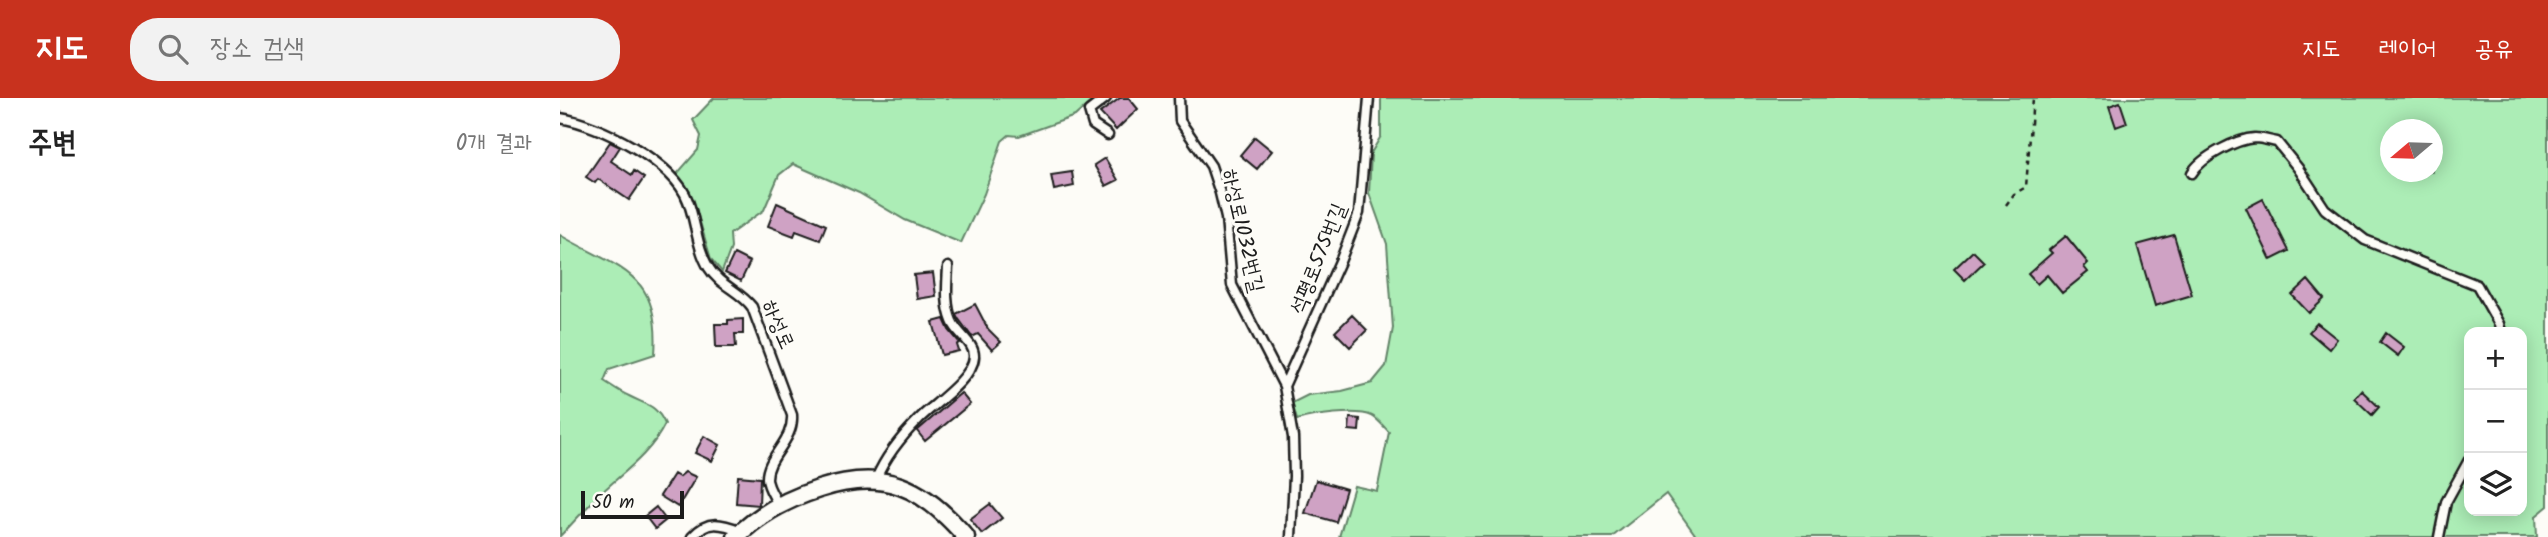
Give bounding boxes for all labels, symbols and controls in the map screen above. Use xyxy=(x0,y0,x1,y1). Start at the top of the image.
search box xyxy=(130,18,620,81)
text: 지도 xyxy=(35,23,88,76)
text: 장소 검색 xyxy=(210,28,304,70)
icon: search xyxy=(154,30,192,68)
text: 지도 xyxy=(2302,30,2340,69)
text: 레이어 xyxy=(2378,30,2436,69)
text: 공유 xyxy=(2474,30,2513,69)
north arrow xyxy=(2380,119,2443,182)
text: 주변 xyxy=(28,120,76,168)
text: 0개 결과 xyxy=(456,126,532,162)
street label: 하성로1032번길 xyxy=(1212,166,1272,296)
street label: 석평로575번길 xyxy=(1282,199,1356,319)
street label: 하성로 xyxy=(752,295,802,355)
map controls xyxy=(2464,327,2527,516)
button: + xyxy=(2464,327,2527,390)
button: − xyxy=(2464,390,2527,453)
button: layers xyxy=(2464,453,2527,516)
scale bar xyxy=(581,488,684,520)
text: 50 m xyxy=(592,488,634,518)

